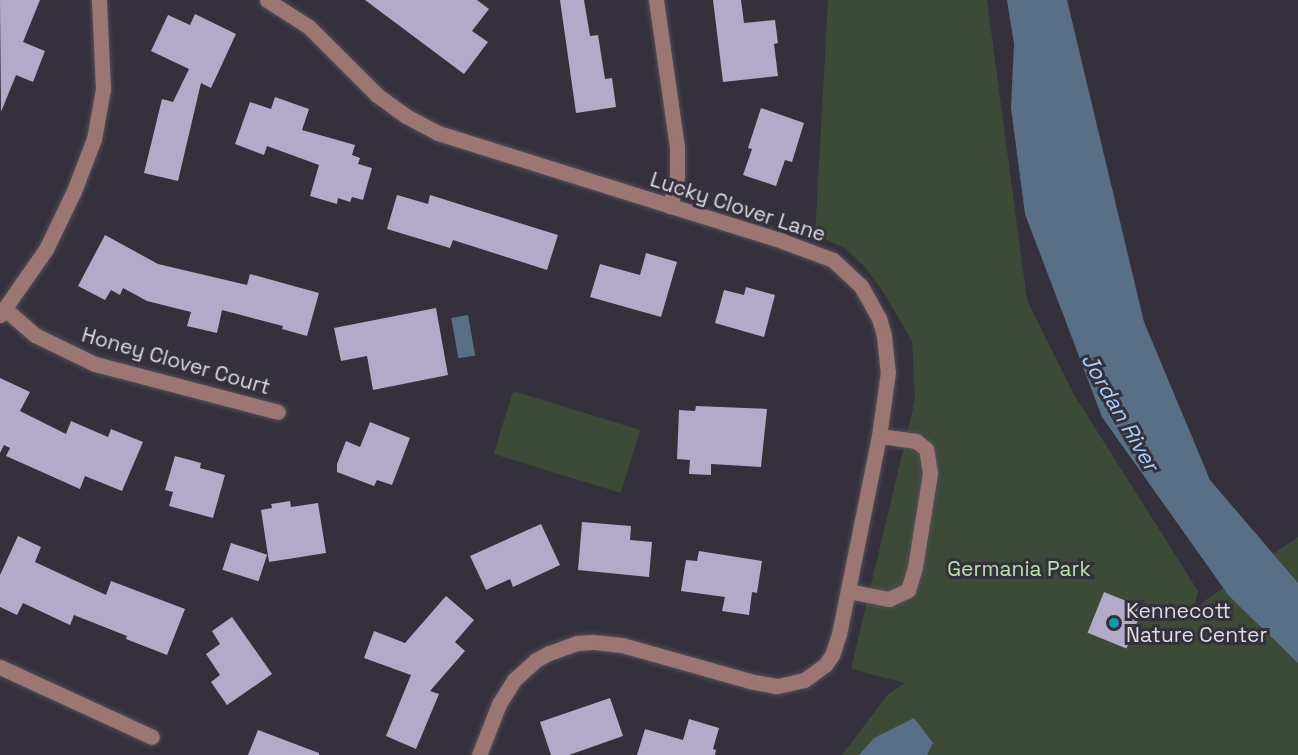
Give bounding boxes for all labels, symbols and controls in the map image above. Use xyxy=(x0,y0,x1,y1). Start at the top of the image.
street label: Lucky Clover Lane xyxy=(647,167,829,247)
street label: Honey Clover Court xyxy=(79,322,273,400)
water label: Jordan River xyxy=(1076,348,1164,476)
park label: Germania Park xyxy=(947,556,1091,582)
place label: Kennecott Nature Center xyxy=(1126,598,1267,648)
marker: Kennecott Nature Center xyxy=(1107,616,1121,630)

